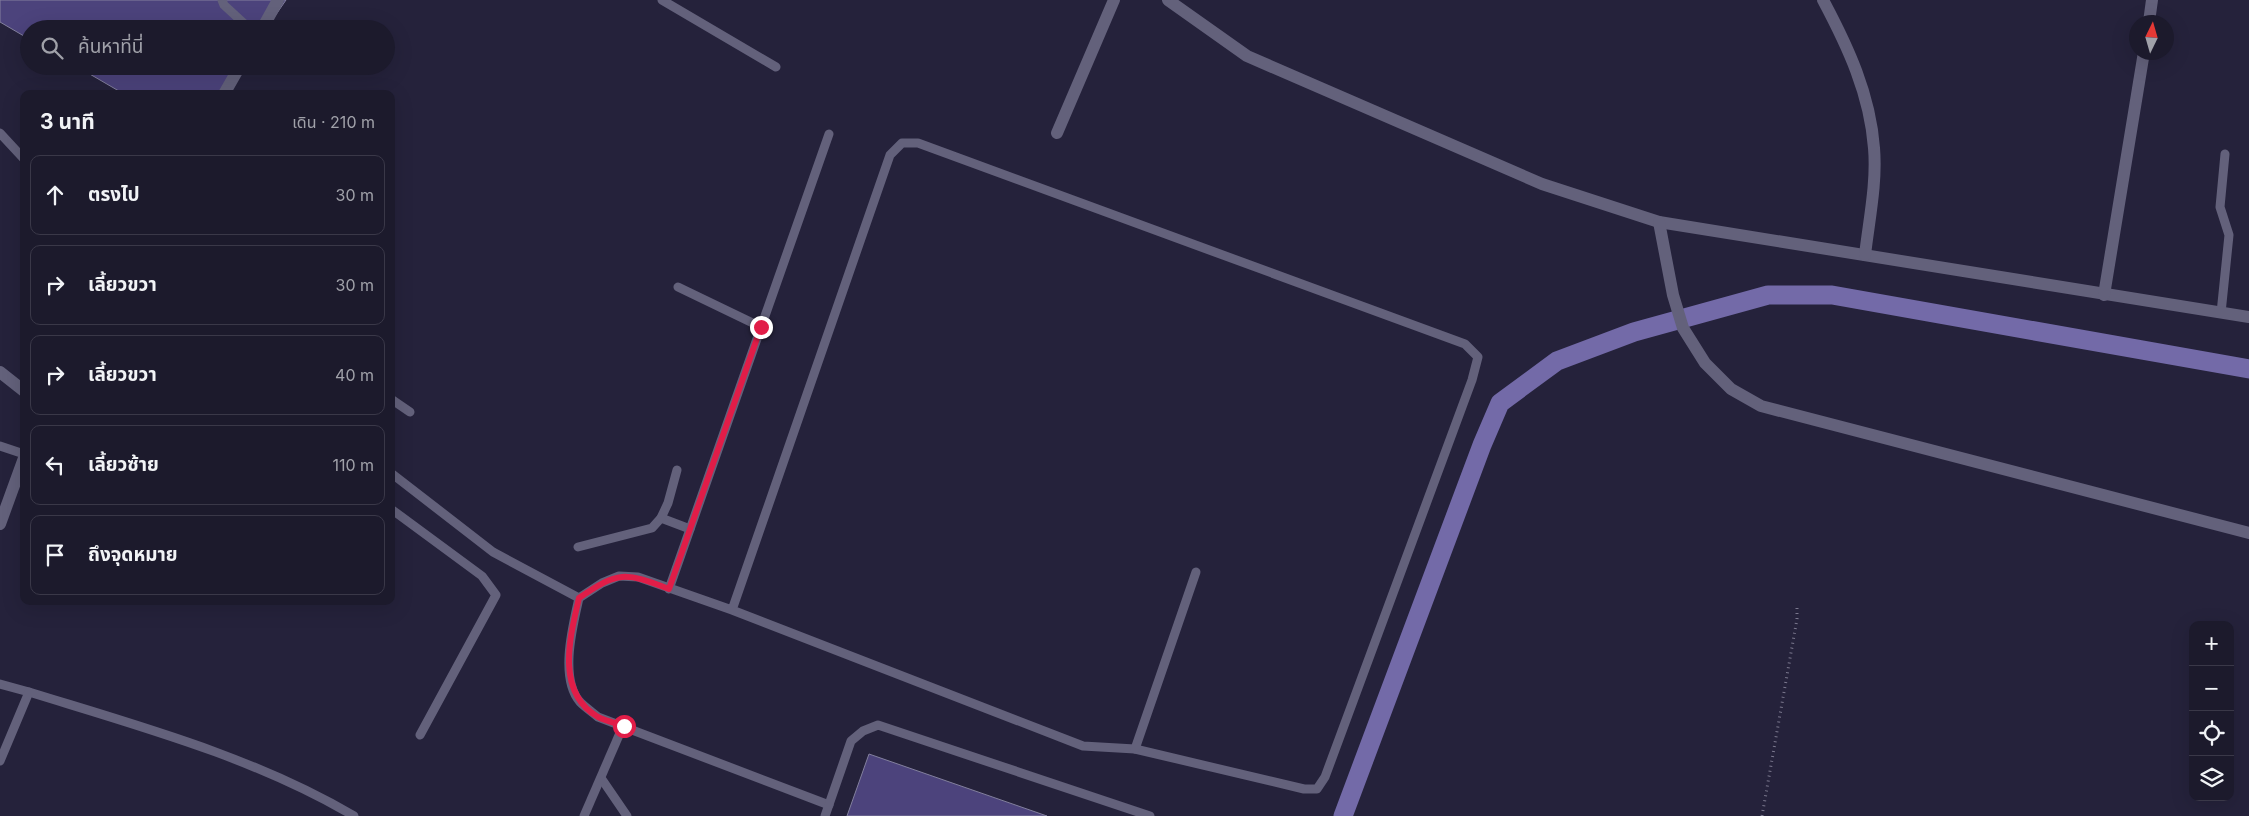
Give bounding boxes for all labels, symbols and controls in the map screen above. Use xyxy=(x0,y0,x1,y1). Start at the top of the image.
north arrow xyxy=(2129,15,2174,60)
search box xyxy=(20,20,395,75)
icon: search xyxy=(38,34,66,62)
text: ค้นหาที่นี่ xyxy=(78,35,143,58)
text: 3 นาที xyxy=(40,109,95,134)
text: เดิน · 210 m xyxy=(292,112,375,132)
icon: ahead xyxy=(41,181,69,209)
text: ตรงไป xyxy=(88,183,140,206)
text: 30 m xyxy=(336,185,374,205)
icon: right xyxy=(41,271,69,299)
text: เลี้ยวขวา xyxy=(88,273,157,296)
text: 30 m xyxy=(336,275,374,295)
route end xyxy=(750,316,773,339)
icon: right xyxy=(41,361,69,389)
text: เลี้ยวขวา xyxy=(88,363,157,386)
text: 40 m xyxy=(335,365,374,385)
icon: left xyxy=(41,451,69,479)
text: เลี้ยวซ้าย xyxy=(88,453,159,476)
text: 110 m xyxy=(332,455,374,475)
icon: arrive xyxy=(41,541,69,569)
text: ถึงจุดหมาย xyxy=(88,543,178,566)
map controls xyxy=(2189,621,2234,801)
button: + xyxy=(2189,621,2234,666)
button: − xyxy=(2189,666,2234,711)
button: locate xyxy=(2189,711,2234,756)
route start xyxy=(613,715,636,738)
button: layers xyxy=(2189,756,2234,801)

